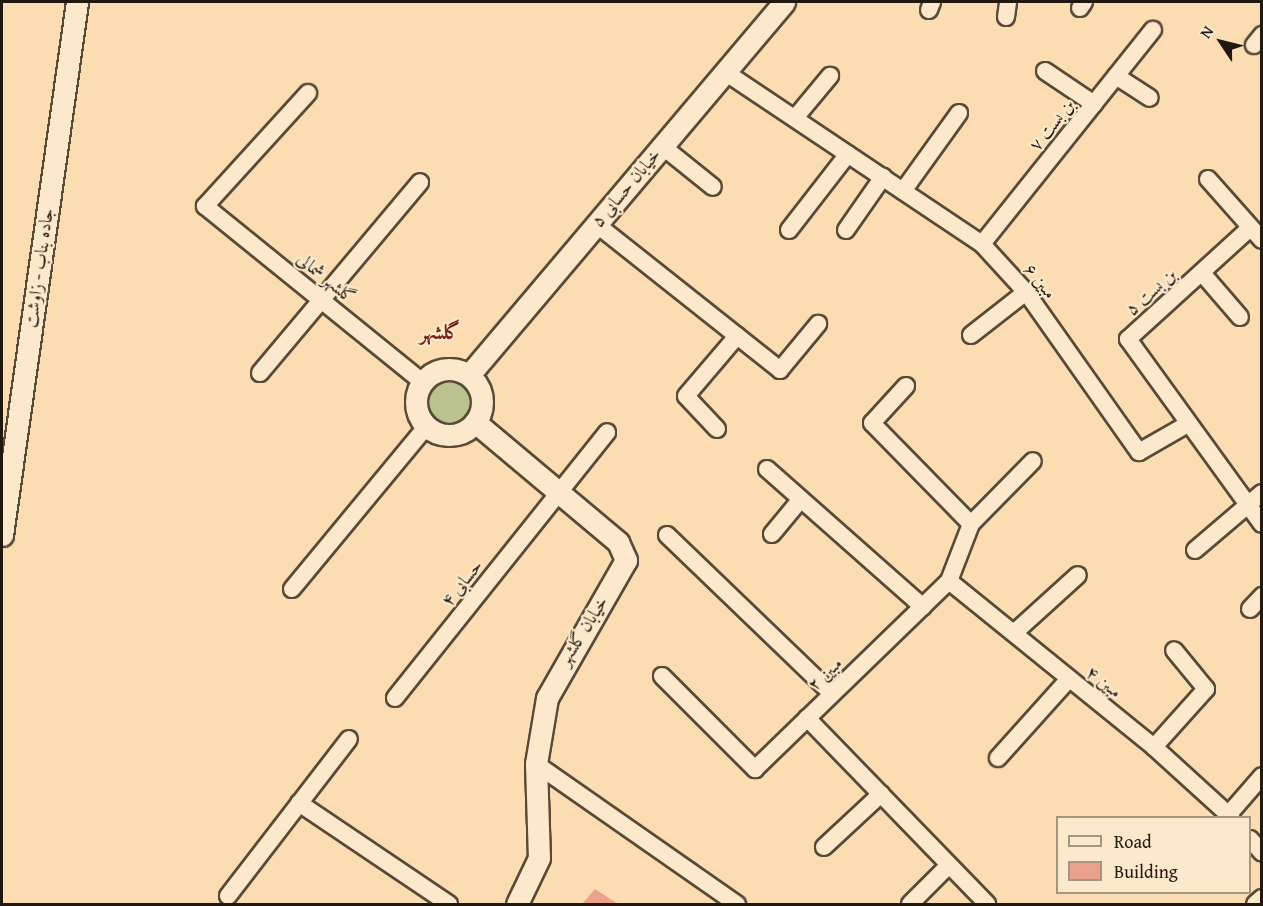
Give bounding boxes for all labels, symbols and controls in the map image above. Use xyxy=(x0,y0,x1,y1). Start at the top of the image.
north arrow xyxy=(1191,12,1251,72)
text: N xyxy=(1193,20,1219,43)
street label: بن بست ۷ xyxy=(1025,95,1079,155)
street label: خیابان حسابی ۵ xyxy=(587,144,665,232)
street label: جاده بناب - زاوشت xyxy=(20,207,58,329)
street label: گلشهر شمالی xyxy=(292,248,360,308)
street label: مبین ۶ xyxy=(1019,259,1061,303)
street label: بن بست ۵ xyxy=(1121,264,1181,320)
district label: گلشهر xyxy=(419,319,461,345)
street label: حسابی ۴ xyxy=(437,555,487,611)
street label: خیابان گلشهر xyxy=(553,592,613,670)
street label: مبین ۲ xyxy=(803,652,847,696)
street label: مبین ۴ xyxy=(1082,661,1126,703)
legend xyxy=(1056,816,1251,894)
text: Road xyxy=(1114,828,1152,855)
text: Building xyxy=(1114,858,1178,885)

